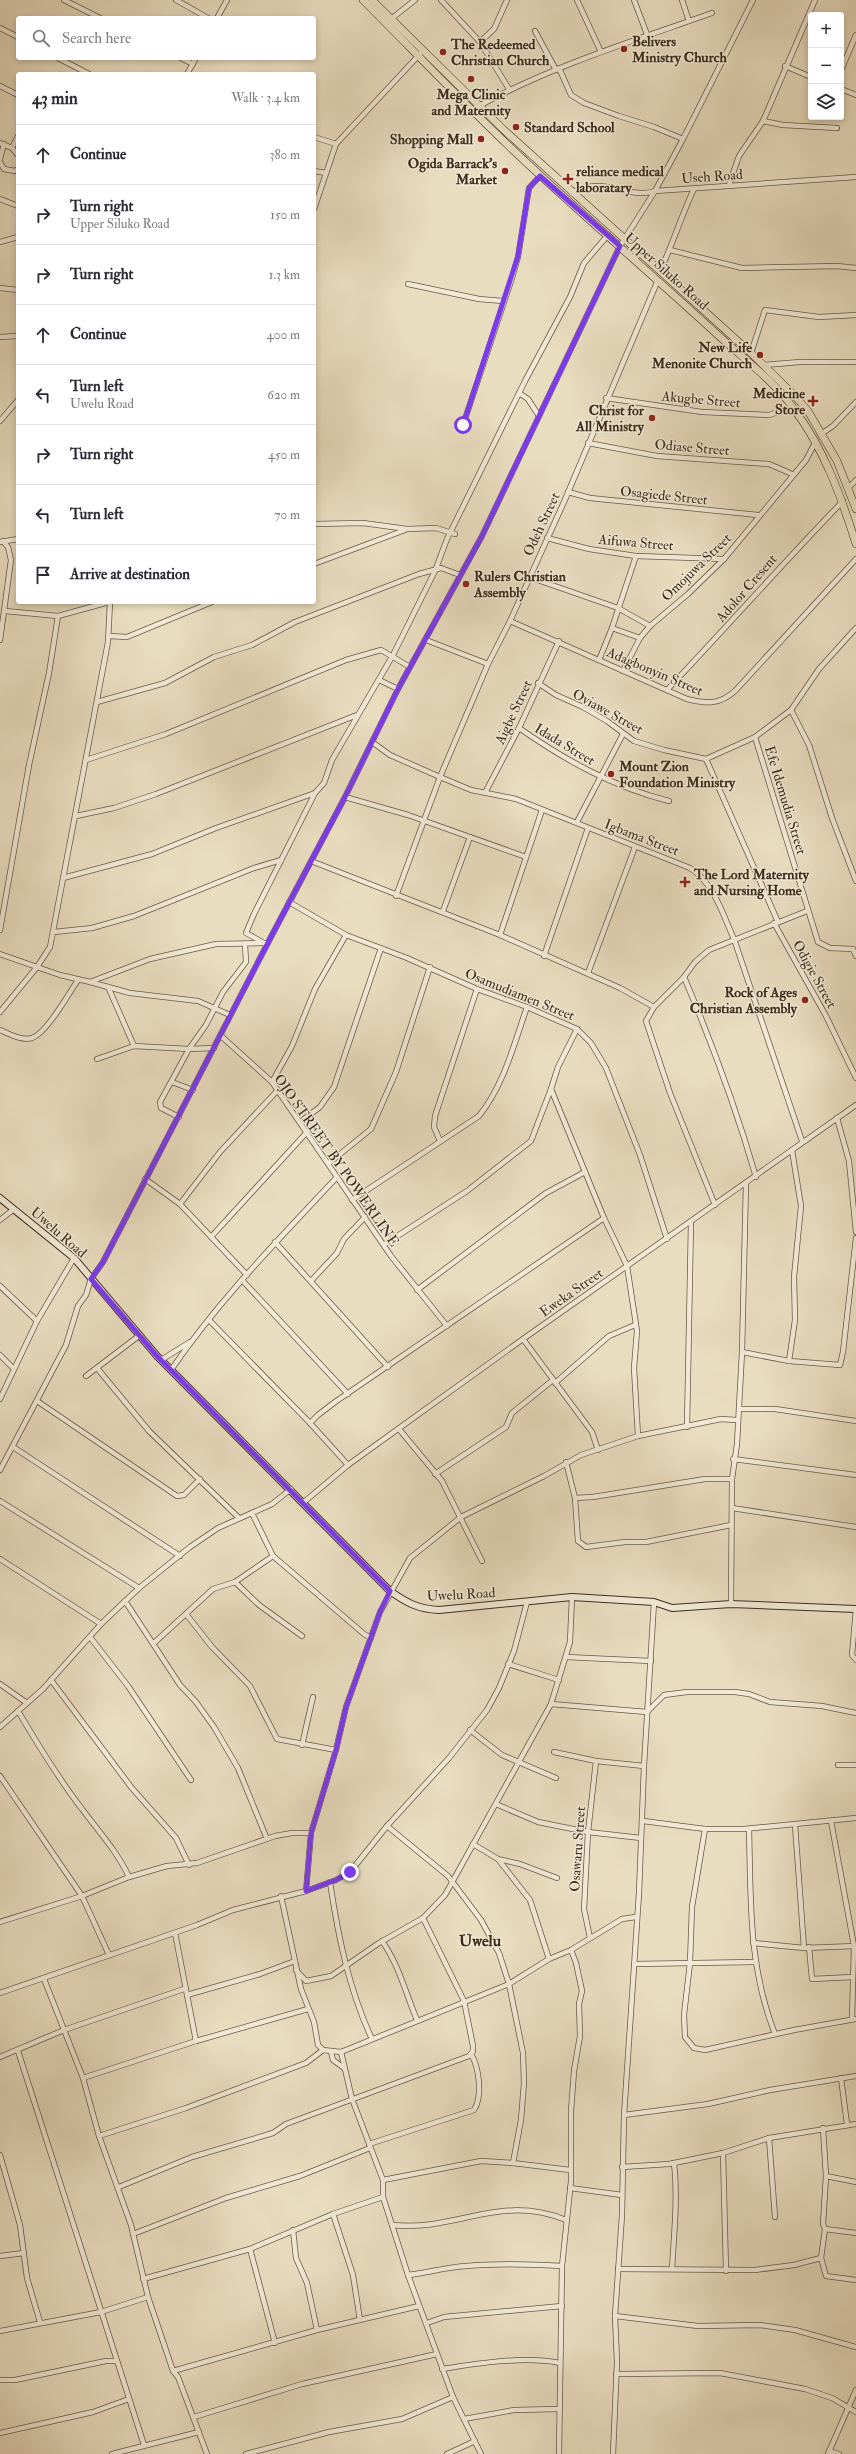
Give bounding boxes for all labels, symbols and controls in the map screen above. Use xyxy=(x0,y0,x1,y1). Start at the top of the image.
map controls xyxy=(808,12,844,120)
button: + xyxy=(808,12,844,48)
search box xyxy=(16,16,316,60)
icon: search xyxy=(30,27,52,49)
text: Search here xyxy=(62,29,131,48)
place label: Belivers Ministry Church xyxy=(631,33,727,67)
place label: The Redeemed Christian Church xyxy=(450,36,550,69)
marker: Belivers Ministry Church xyxy=(619,44,629,54)
marker: The Redeemed Christian Church xyxy=(438,47,448,57)
button: − xyxy=(808,48,844,84)
marker: Mega Clinic and Maternity xyxy=(466,74,476,84)
button: layers xyxy=(808,84,844,120)
place label: Mega Clinic and Maternity xyxy=(431,86,511,120)
text: 43 min xyxy=(32,88,78,109)
text: Walk · 3.4 km xyxy=(231,90,300,106)
place label: Standard School xyxy=(524,119,615,136)
marker: Standard School xyxy=(511,122,521,132)
place label: Shopping Mall xyxy=(390,131,473,149)
marker: Shopping Mall xyxy=(476,134,486,144)
icon: ahead xyxy=(32,144,54,166)
text: Continue xyxy=(70,145,126,164)
text: 380 m xyxy=(269,147,300,163)
place label: Ogida Barrack's Market xyxy=(408,155,497,188)
place label: reliance medical laboratary xyxy=(575,163,664,197)
marker: Ogida Barrack's Market xyxy=(500,166,510,176)
street label: Useh Road xyxy=(681,166,743,187)
marker: reliance medical laboratary xyxy=(563,174,573,184)
text: Turn right xyxy=(70,197,133,216)
icon: right xyxy=(32,204,54,226)
text: 150 m xyxy=(270,207,300,223)
text: Upper Siluko Road xyxy=(70,216,170,232)
street label: Upper Siluko Road xyxy=(620,229,712,314)
icon: right xyxy=(32,264,54,286)
text: Turn right xyxy=(70,265,133,284)
text: 1.3 km xyxy=(269,267,300,283)
icon: ahead xyxy=(32,324,54,346)
text: Continue xyxy=(70,325,126,344)
text: 400 m xyxy=(267,327,300,343)
place label: New Life Menonite Church xyxy=(651,339,753,372)
marker: New Life Menonite Church xyxy=(755,350,765,360)
text: Turn left xyxy=(70,377,124,396)
icon: left xyxy=(32,384,54,406)
place label: Medicine Store xyxy=(752,385,805,418)
text: 620 m xyxy=(267,387,300,403)
street label: Akugbe Street xyxy=(660,387,742,411)
text: Uwelu Road xyxy=(70,396,134,412)
marker: Medicine Store xyxy=(808,396,818,406)
place label: Christ for All Ministry xyxy=(575,402,645,436)
marker: Christ for All Ministry xyxy=(647,413,657,423)
route start xyxy=(454,416,472,434)
street label: Odiase Street xyxy=(654,436,731,459)
icon: right xyxy=(32,444,54,466)
text: Turn right xyxy=(70,445,133,464)
text: 450 m xyxy=(268,447,300,463)
street label: Osagiede Street xyxy=(619,482,709,509)
street label: Odeh Street xyxy=(519,489,564,559)
icon: left xyxy=(32,504,54,526)
text: Turn left xyxy=(70,505,124,524)
text: 70 m xyxy=(275,507,300,523)
street label: Omojuwa Street xyxy=(658,530,735,605)
street label: Aifuwa Street xyxy=(597,531,675,554)
street label: Adolor Cresent xyxy=(712,551,781,626)
icon: arrive xyxy=(32,564,54,586)
text: Arrive at destination xyxy=(70,565,190,584)
place label: Rulers Christian Assembly xyxy=(473,568,567,602)
marker: Rulers Christian Assembly xyxy=(461,579,471,589)
street label: Adagbonyin Street xyxy=(603,643,706,700)
street label: Aigbe Street xyxy=(491,677,536,748)
street label: Oviawe Street xyxy=(570,685,646,738)
street label: Idada Street xyxy=(531,720,598,769)
street label: Efe Idemudia Street xyxy=(761,744,810,857)
place label: Mount Zion Foundation Ministry xyxy=(618,758,736,792)
marker: Mount Zion Foundation Ministry xyxy=(606,769,616,779)
street label: Igbama Street xyxy=(602,815,682,860)
place label: The Lord Maternity and Nursing Home xyxy=(693,866,810,900)
marker: The Lord Maternity and Nursing Home xyxy=(679,876,691,888)
street label: Odigie Street xyxy=(789,937,840,1012)
street label: Osamudiamen Street xyxy=(462,965,578,1024)
place label: Rock of Ages Christian Assembly xyxy=(690,984,798,1018)
marker: Rock of Ages Christian Assembly xyxy=(800,995,810,1005)
street label: OJO STREET BY POWERLINE xyxy=(270,1071,403,1250)
street label: Uwelu Road xyxy=(27,1203,90,1261)
street label: Eweka Street xyxy=(536,1264,607,1320)
street label: Uwelu Road xyxy=(426,1584,496,1605)
street label: Osawaru Street xyxy=(566,1805,589,1892)
route end xyxy=(341,1863,359,1881)
district label: Uwelu xyxy=(459,1931,502,1951)

